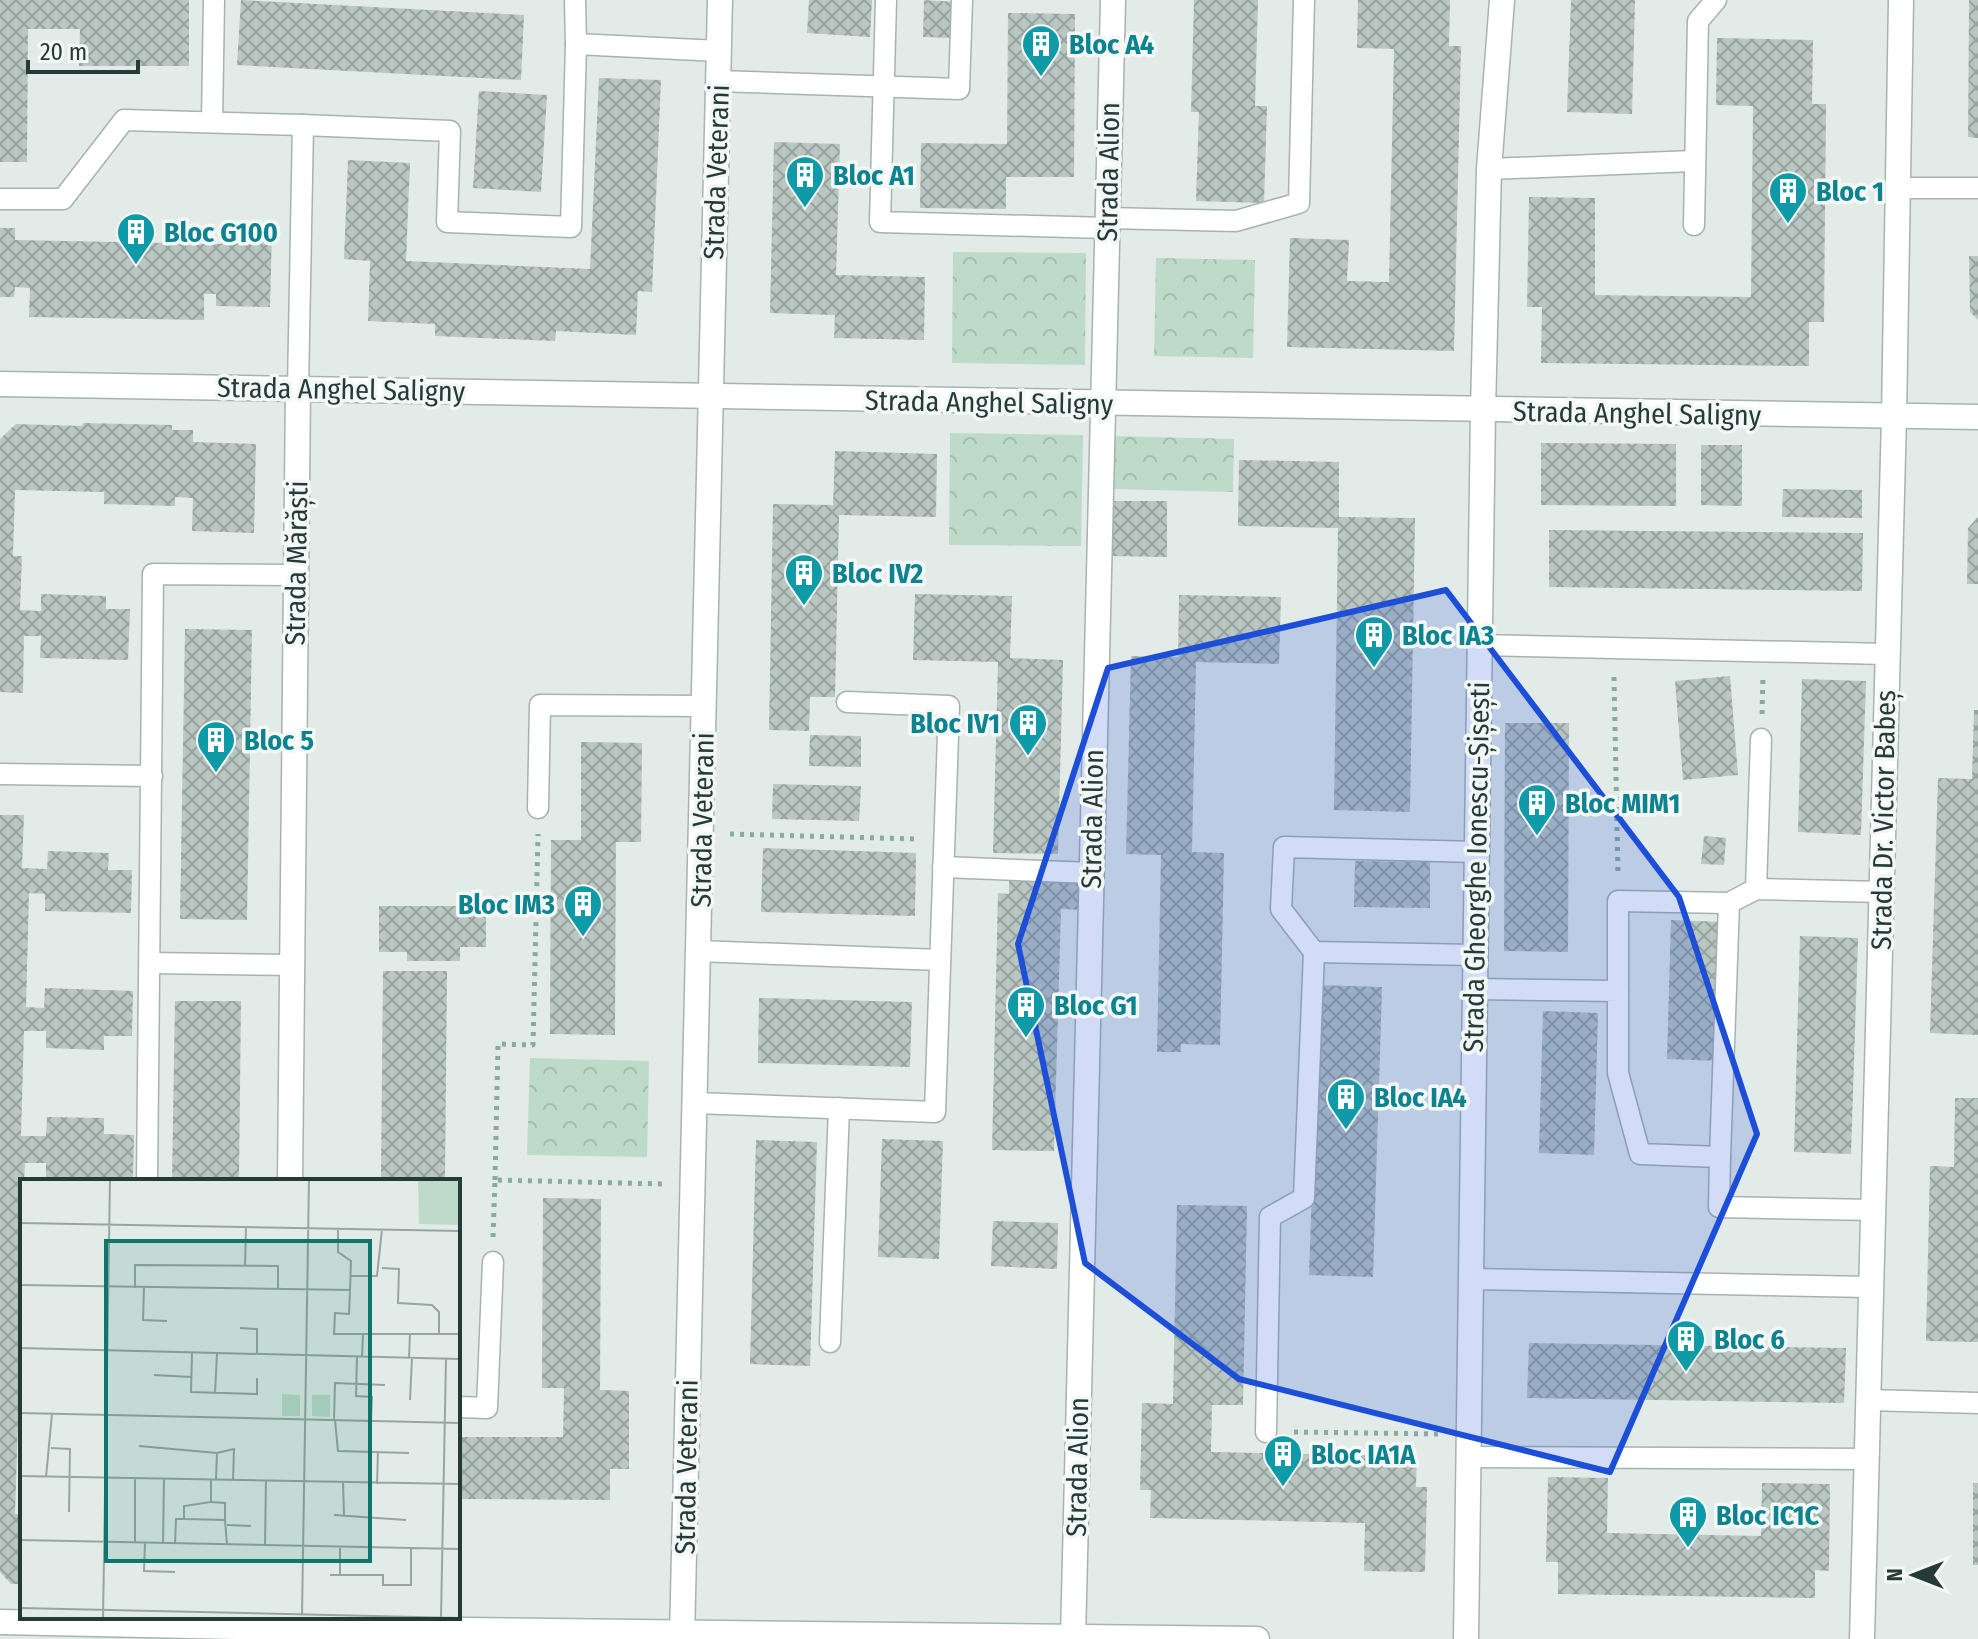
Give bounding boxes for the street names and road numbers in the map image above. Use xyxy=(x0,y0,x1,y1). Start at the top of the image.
street label: Strada Veterani xyxy=(697,84,736,260)
street label: Strada Alion xyxy=(1091,102,1126,242)
street label: Strada Anghel Saligny xyxy=(217,371,466,408)
street label: Strada Anghel Saligny xyxy=(865,384,1114,421)
street label: Strada Anghel Saligny xyxy=(1513,395,1762,432)
street label: Strada Mărăști xyxy=(279,480,315,646)
street label: Strada Gheorghe Ionescu-Șișești xyxy=(1457,681,1497,1053)
street label: Strada Dr. Victor Babeș xyxy=(1865,690,1903,950)
street label: Strada Veterani xyxy=(684,732,721,908)
street label: Strada Alion xyxy=(1075,749,1110,889)
street label: Strada Veterani xyxy=(668,1379,705,1555)
street label: Strada Alion xyxy=(1060,1397,1095,1537)

